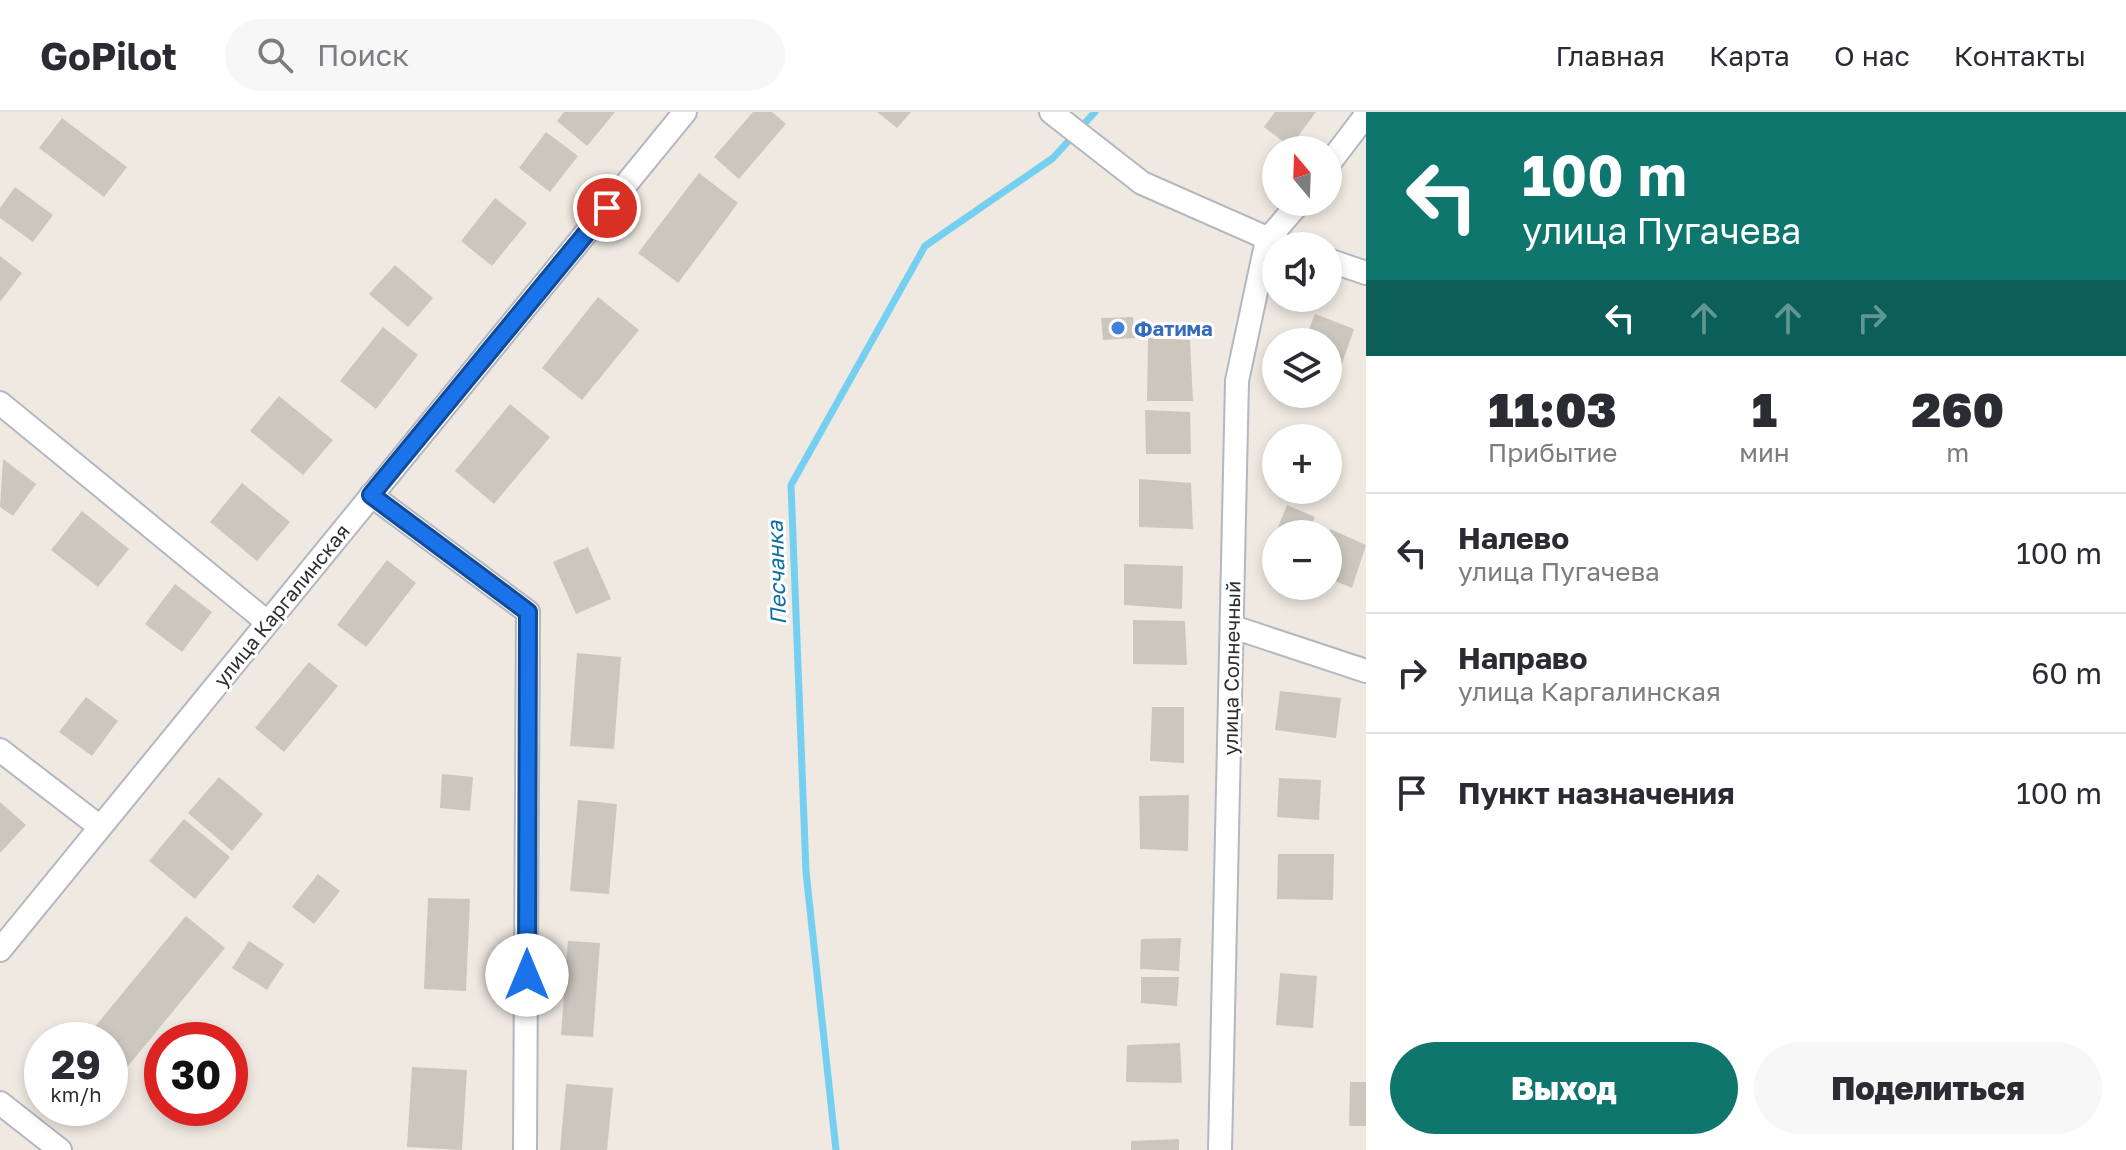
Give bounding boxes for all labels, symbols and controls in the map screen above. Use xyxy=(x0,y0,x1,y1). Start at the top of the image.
search box xyxy=(225,19,785,91)
text: GoPilot xyxy=(40,33,177,78)
icon: search xyxy=(253,33,297,77)
text: Поиск xyxy=(317,37,409,73)
text: Главная xyxy=(1555,39,1665,72)
text: Карта xyxy=(1709,39,1790,72)
text: О нас xyxy=(1834,39,1910,72)
text: Контакты xyxy=(1954,39,2086,72)
north arrow xyxy=(1262,136,1342,216)
map controls xyxy=(1262,136,1342,600)
text: 100 m xyxy=(1522,141,1687,208)
icon: left xyxy=(1390,144,1494,248)
pin xyxy=(573,174,641,242)
icon: arrive xyxy=(585,186,629,230)
text: улица Пугачева xyxy=(1522,209,1801,252)
button: sound xyxy=(1262,232,1342,312)
icon: left xyxy=(1598,296,1642,340)
icon: ahead xyxy=(1682,296,1726,340)
icon: ahead xyxy=(1766,296,1810,340)
icon: right xyxy=(1850,296,1894,340)
place label: Фатима xyxy=(1134,316,1213,340)
marker: Фатима xyxy=(1109,319,1127,337)
button: layers xyxy=(1262,328,1342,408)
text: 11:03 xyxy=(1488,380,1617,438)
text: 1 xyxy=(1752,380,1777,438)
text: 260 xyxy=(1911,380,2004,438)
button: + xyxy=(1262,424,1342,504)
text: Прибытие xyxy=(1488,437,1617,468)
text: мин xyxy=(1739,437,1790,468)
text: m xyxy=(1946,437,1969,468)
street label: улица Каргалинская xyxy=(208,519,354,691)
water label: Песчанка xyxy=(761,519,791,626)
button: − xyxy=(1262,520,1342,600)
text: Налево xyxy=(1458,520,1569,556)
icon: left xyxy=(1390,531,1434,575)
text: 100 m xyxy=(2016,535,2102,571)
text: улица Пугачева xyxy=(1458,556,1660,587)
street label: улица Солнечный xyxy=(1217,580,1245,756)
text: Направо xyxy=(1458,640,1587,676)
icon: right xyxy=(1390,651,1434,695)
text: 60 m xyxy=(2031,655,2102,691)
text: улица Каргалинская xyxy=(1458,676,1721,707)
icon: arrive xyxy=(1390,771,1434,815)
text: Пункт назначения xyxy=(1458,775,1735,811)
text: 100 m xyxy=(2016,775,2102,811)
position arrow xyxy=(485,933,569,1017)
speed limit sign: 30 xyxy=(144,1022,248,1126)
text: 29 xyxy=(51,1040,101,1088)
button: Выход xyxy=(1390,1042,1738,1134)
button: Поделиться xyxy=(1754,1042,2102,1134)
text: km/h xyxy=(51,1082,101,1106)

